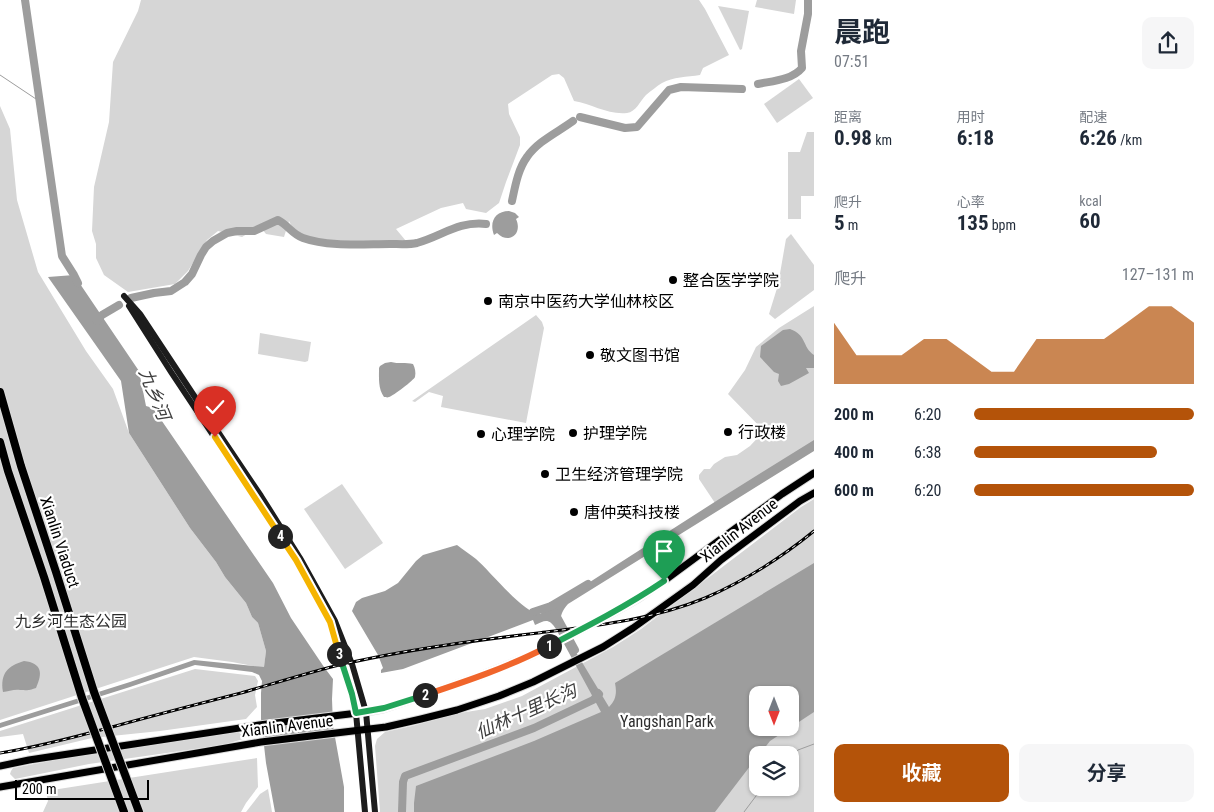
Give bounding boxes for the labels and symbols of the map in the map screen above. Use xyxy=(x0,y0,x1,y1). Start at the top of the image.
place label: 整合医学学院 xyxy=(683,271,779,290)
marker: 整合医学学院 xyxy=(667,274,679,286)
place label: 南京中医药大学仙林校区 xyxy=(498,292,674,311)
marker: 南京中医药大学仙林校区 xyxy=(482,295,494,307)
place label: 敬文图书馆 xyxy=(600,346,680,365)
marker: 敬文图书馆 xyxy=(584,349,596,361)
water label: 九乡河 xyxy=(135,365,176,426)
pin xyxy=(194,386,236,437)
place label: 行政楼 xyxy=(738,423,786,442)
place label: 护理学院 xyxy=(583,424,647,443)
place label: 心理学院 xyxy=(491,425,555,444)
marker: 行政楼 xyxy=(722,426,734,438)
marker: 护理学院 xyxy=(567,427,579,439)
marker: 心理学院 xyxy=(475,428,487,440)
place label: 卫生经济管理学院 xyxy=(555,465,683,484)
marker: 卫生经济管理学院 xyxy=(539,468,551,480)
street label: Xianlin Viaduct xyxy=(36,494,84,590)
street label: Xianlin Avenue xyxy=(697,494,781,566)
place label: 唐仲英科技楼 xyxy=(584,503,680,522)
marker: 唐仲英科技楼 xyxy=(568,506,580,518)
pin: 4 xyxy=(268,524,292,548)
pin xyxy=(643,530,685,581)
park label: 九乡河生态公园 xyxy=(15,612,127,631)
pin: 1 xyxy=(536,634,562,658)
pin: 3 xyxy=(326,642,352,666)
water label: 仙林十里长沟 xyxy=(472,679,581,743)
pin: 2 xyxy=(412,682,438,708)
north arrow xyxy=(749,686,799,736)
street label: Xianlin Avenue xyxy=(240,711,334,741)
park label: Yangshan Park xyxy=(620,712,715,731)
scale bar xyxy=(15,777,149,800)

